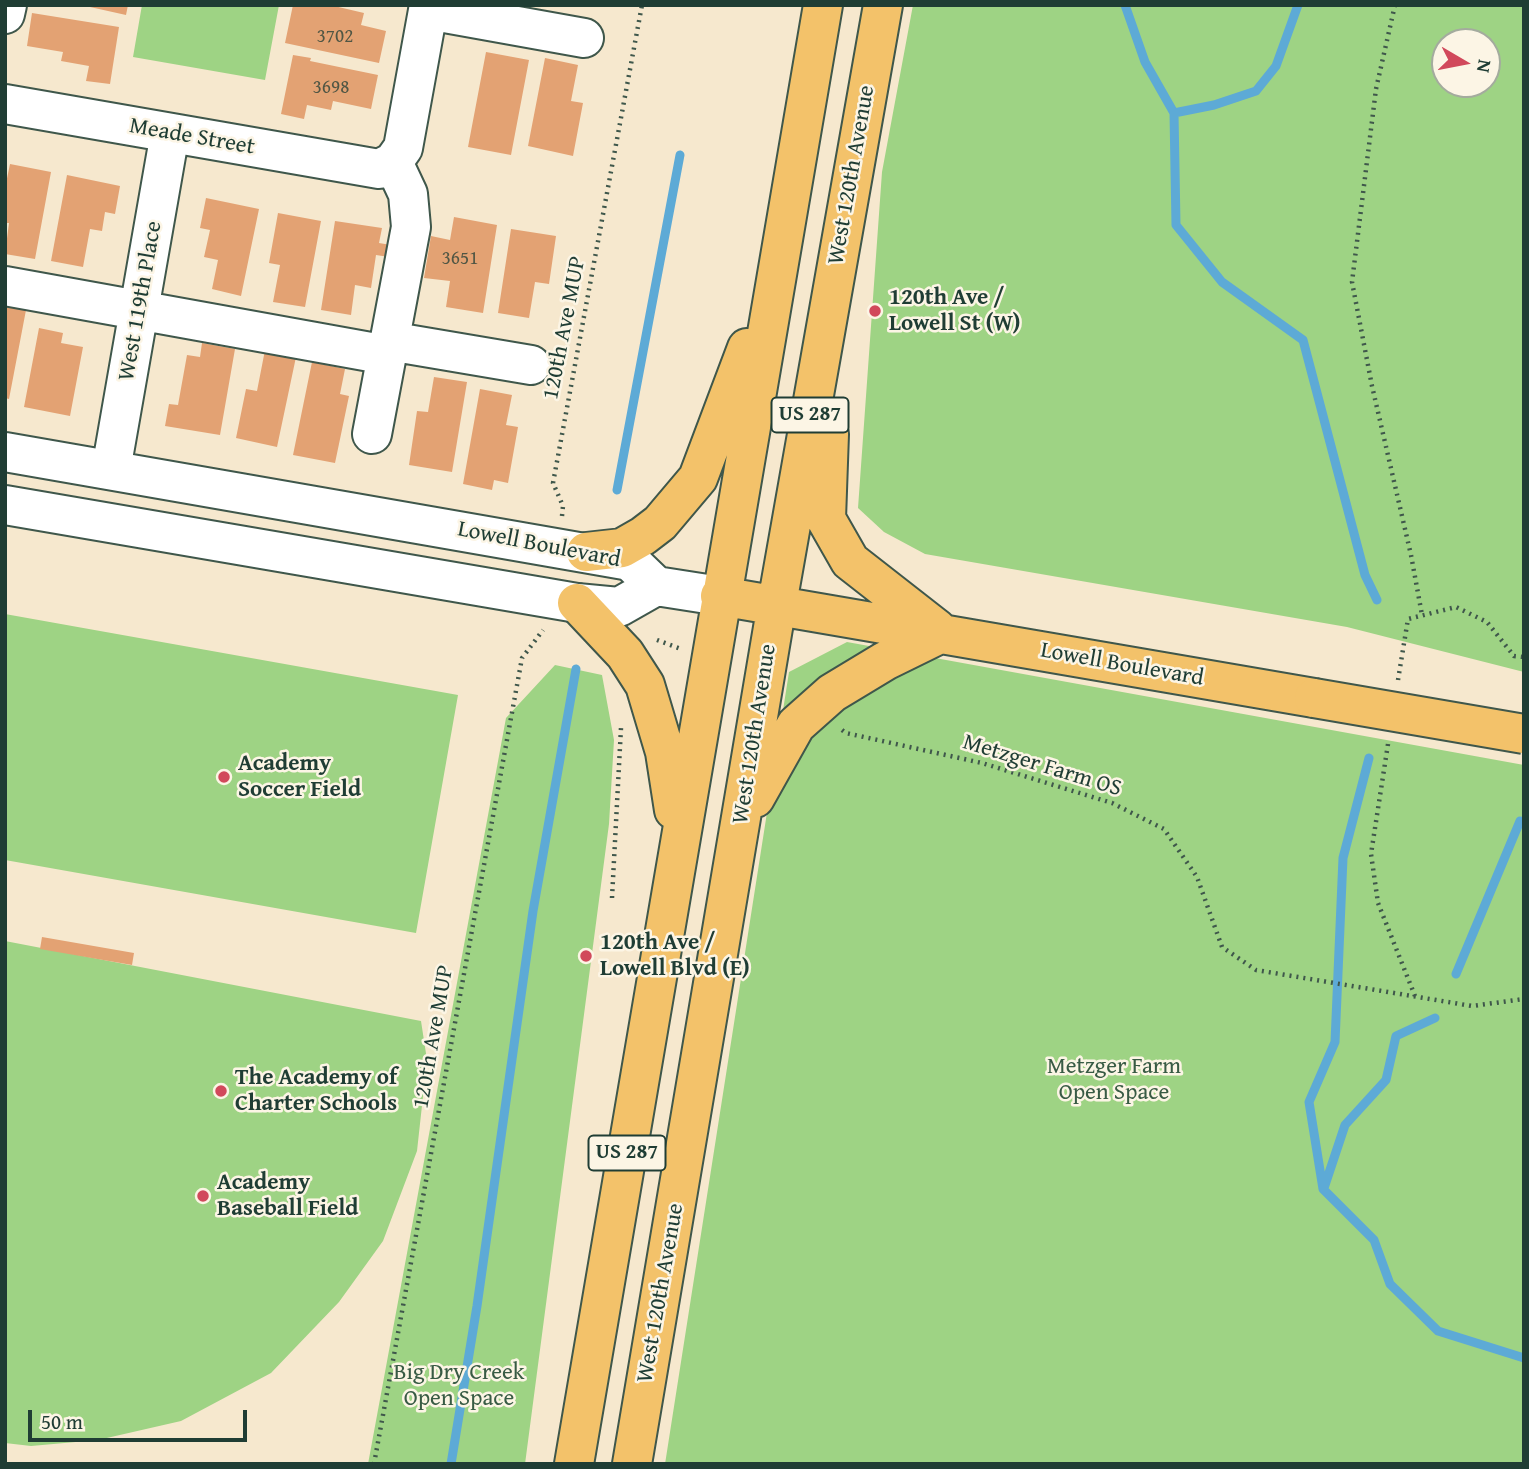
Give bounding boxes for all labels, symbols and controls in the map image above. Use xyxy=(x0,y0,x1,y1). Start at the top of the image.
house number: 3702 xyxy=(317,26,353,48)
north arrow xyxy=(1431,28,1501,98)
text: N xyxy=(1470,58,1500,75)
house number: 3698 xyxy=(313,77,349,99)
street label: West 120th Avenue xyxy=(823,83,881,267)
street label: Meade Street xyxy=(127,112,257,162)
street label: West 119th Place xyxy=(113,219,169,383)
house number: 3651 xyxy=(442,248,478,270)
street label: 120th Ave MUP xyxy=(538,254,592,402)
place label: 120th Ave / Lowell St (W) xyxy=(889,284,1020,338)
marker: 120th Ave / Lowell St (W) xyxy=(867,303,883,319)
road number: US 287 xyxy=(772,398,848,432)
street label: Lowell Boulevard xyxy=(455,516,623,574)
street label: Lowell Boulevard xyxy=(1038,637,1206,693)
street label: West 120th Avenue xyxy=(727,642,783,826)
street label: Metzger Farm OS xyxy=(959,729,1125,803)
place label: Academy Soccer Field xyxy=(238,750,361,804)
marker: Academy Soccer Field xyxy=(216,769,232,785)
place label: 120th Ave / Lowell Blvd (E) xyxy=(600,929,750,983)
marker: 120th Ave / Lowell Blvd (E) xyxy=(578,948,594,964)
street label: 120th Ave MUP xyxy=(408,963,460,1111)
park label: Metzger Farm Open Space xyxy=(1047,1053,1181,1107)
place label: The Academy of Charter Schools xyxy=(235,1064,397,1118)
marker: The Academy of Charter Schools xyxy=(213,1083,229,1099)
road number: US 287 xyxy=(588,1136,666,1170)
place label: Academy Baseball Field xyxy=(217,1169,359,1223)
marker: Academy Baseball Field xyxy=(195,1188,211,1204)
street label: West 120th Avenue xyxy=(632,1201,690,1385)
park label: Big Dry Creek Open Space xyxy=(394,1359,524,1413)
scale bar xyxy=(32,1396,250,1440)
text: 50 m xyxy=(41,1406,83,1437)

